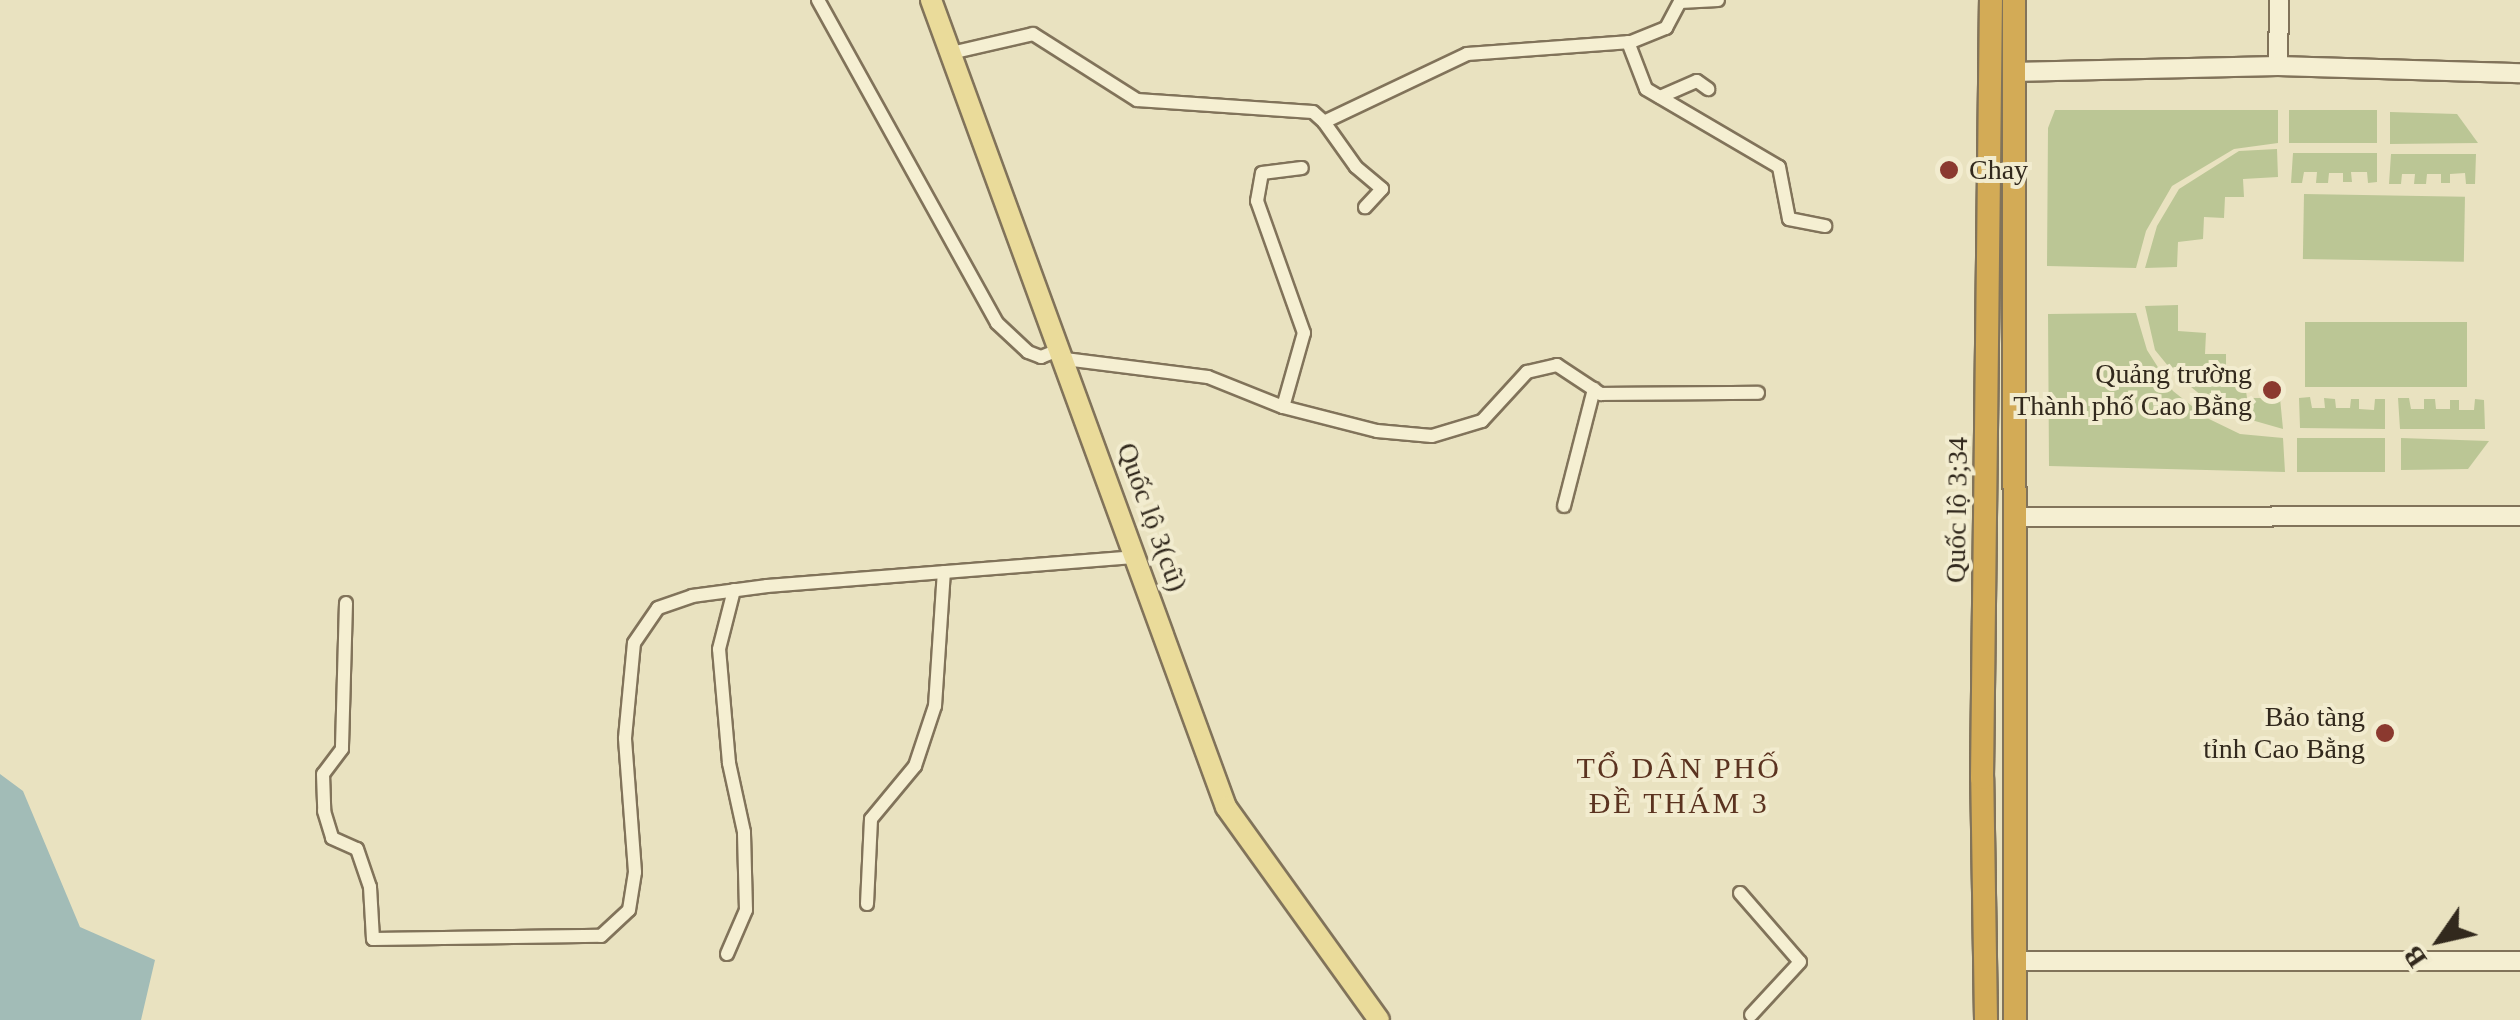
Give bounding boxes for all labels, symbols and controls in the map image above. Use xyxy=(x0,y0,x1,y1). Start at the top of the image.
place label: Chay xyxy=(1969,153,2028,187)
marker: Chay xyxy=(1938,159,1960,181)
place label: Quảng trường Thành phố Cao Bằng xyxy=(2013,357,2252,423)
marker: Quảng trường Thành phố Cao Bằng xyxy=(2261,379,2283,401)
street label: Quốc lộ 3;34 xyxy=(1939,437,1975,583)
street label: Quốc lộ 3(cũ) xyxy=(1110,438,1194,596)
place label: Bảo tàng tỉnh Cao Bằng xyxy=(2203,700,2365,766)
marker: Bảo tàng tỉnh Cao Bằng xyxy=(2374,722,2396,744)
district label: TỔ DÂN PHỐ ĐỀ THÁM 3 xyxy=(1576,750,1782,820)
north arrow xyxy=(2390,890,2490,990)
text: B xyxy=(2397,941,2433,973)

